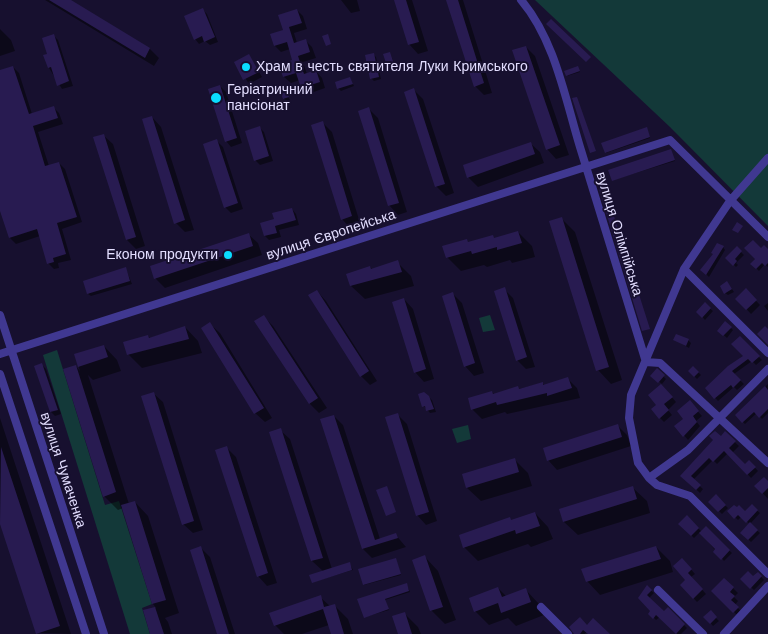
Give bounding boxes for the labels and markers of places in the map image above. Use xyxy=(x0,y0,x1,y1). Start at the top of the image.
place label: Храм в честь святителя Луки Кримського xyxy=(256,59,528,75)
marker: Храм в честь святителя Луки Кримського xyxy=(240,61,252,73)
place label: Геріатричний пансіонат xyxy=(227,82,312,114)
marker: Геріатричний пансіонат xyxy=(209,91,223,105)
place label: Економ продукти xyxy=(106,247,218,263)
marker: Економ продукти xyxy=(222,249,234,261)

